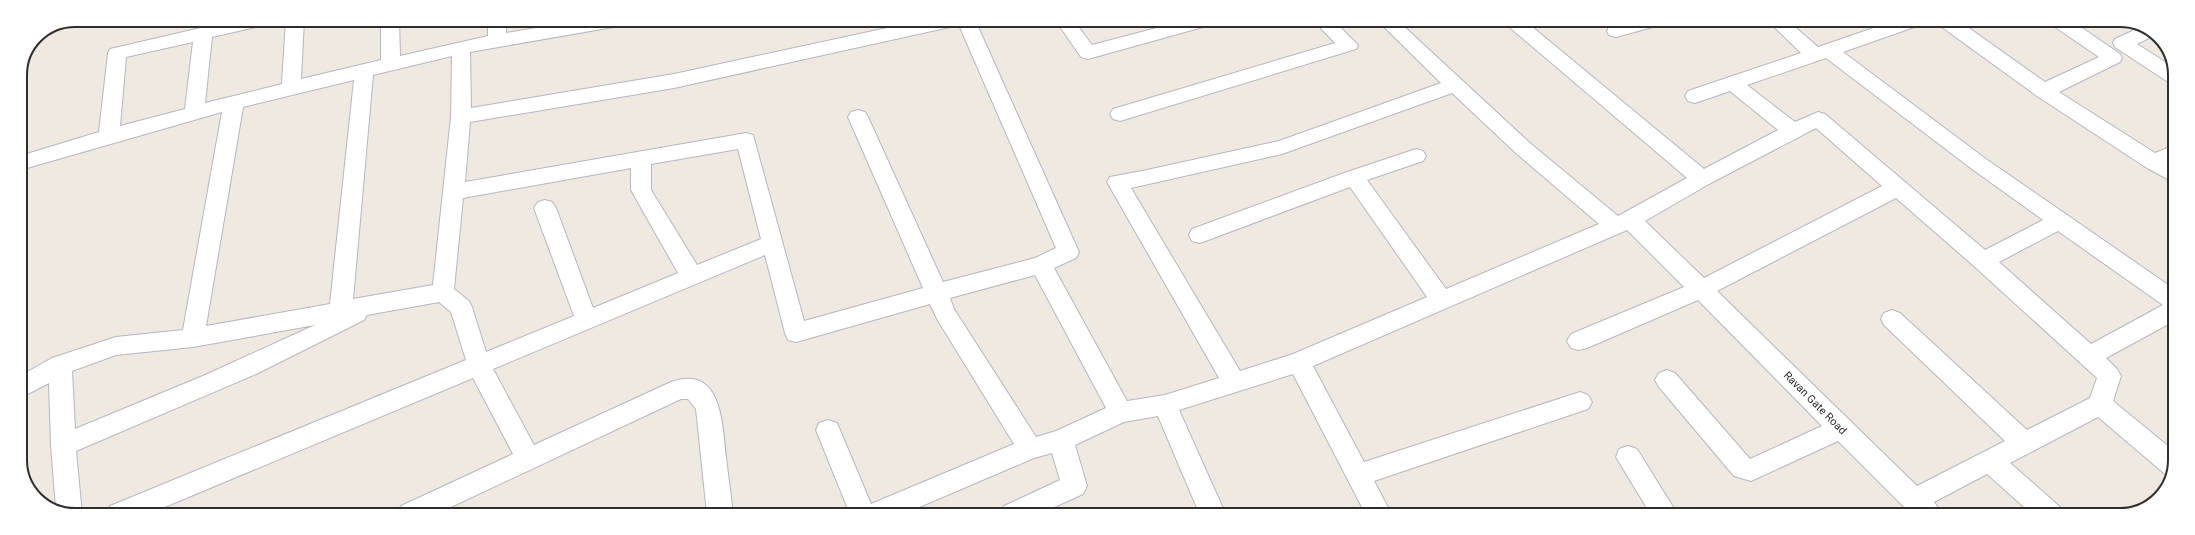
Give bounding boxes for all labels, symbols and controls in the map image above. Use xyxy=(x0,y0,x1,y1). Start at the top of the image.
street label: Ravan Gate Road xyxy=(1781,369,1849,437)

